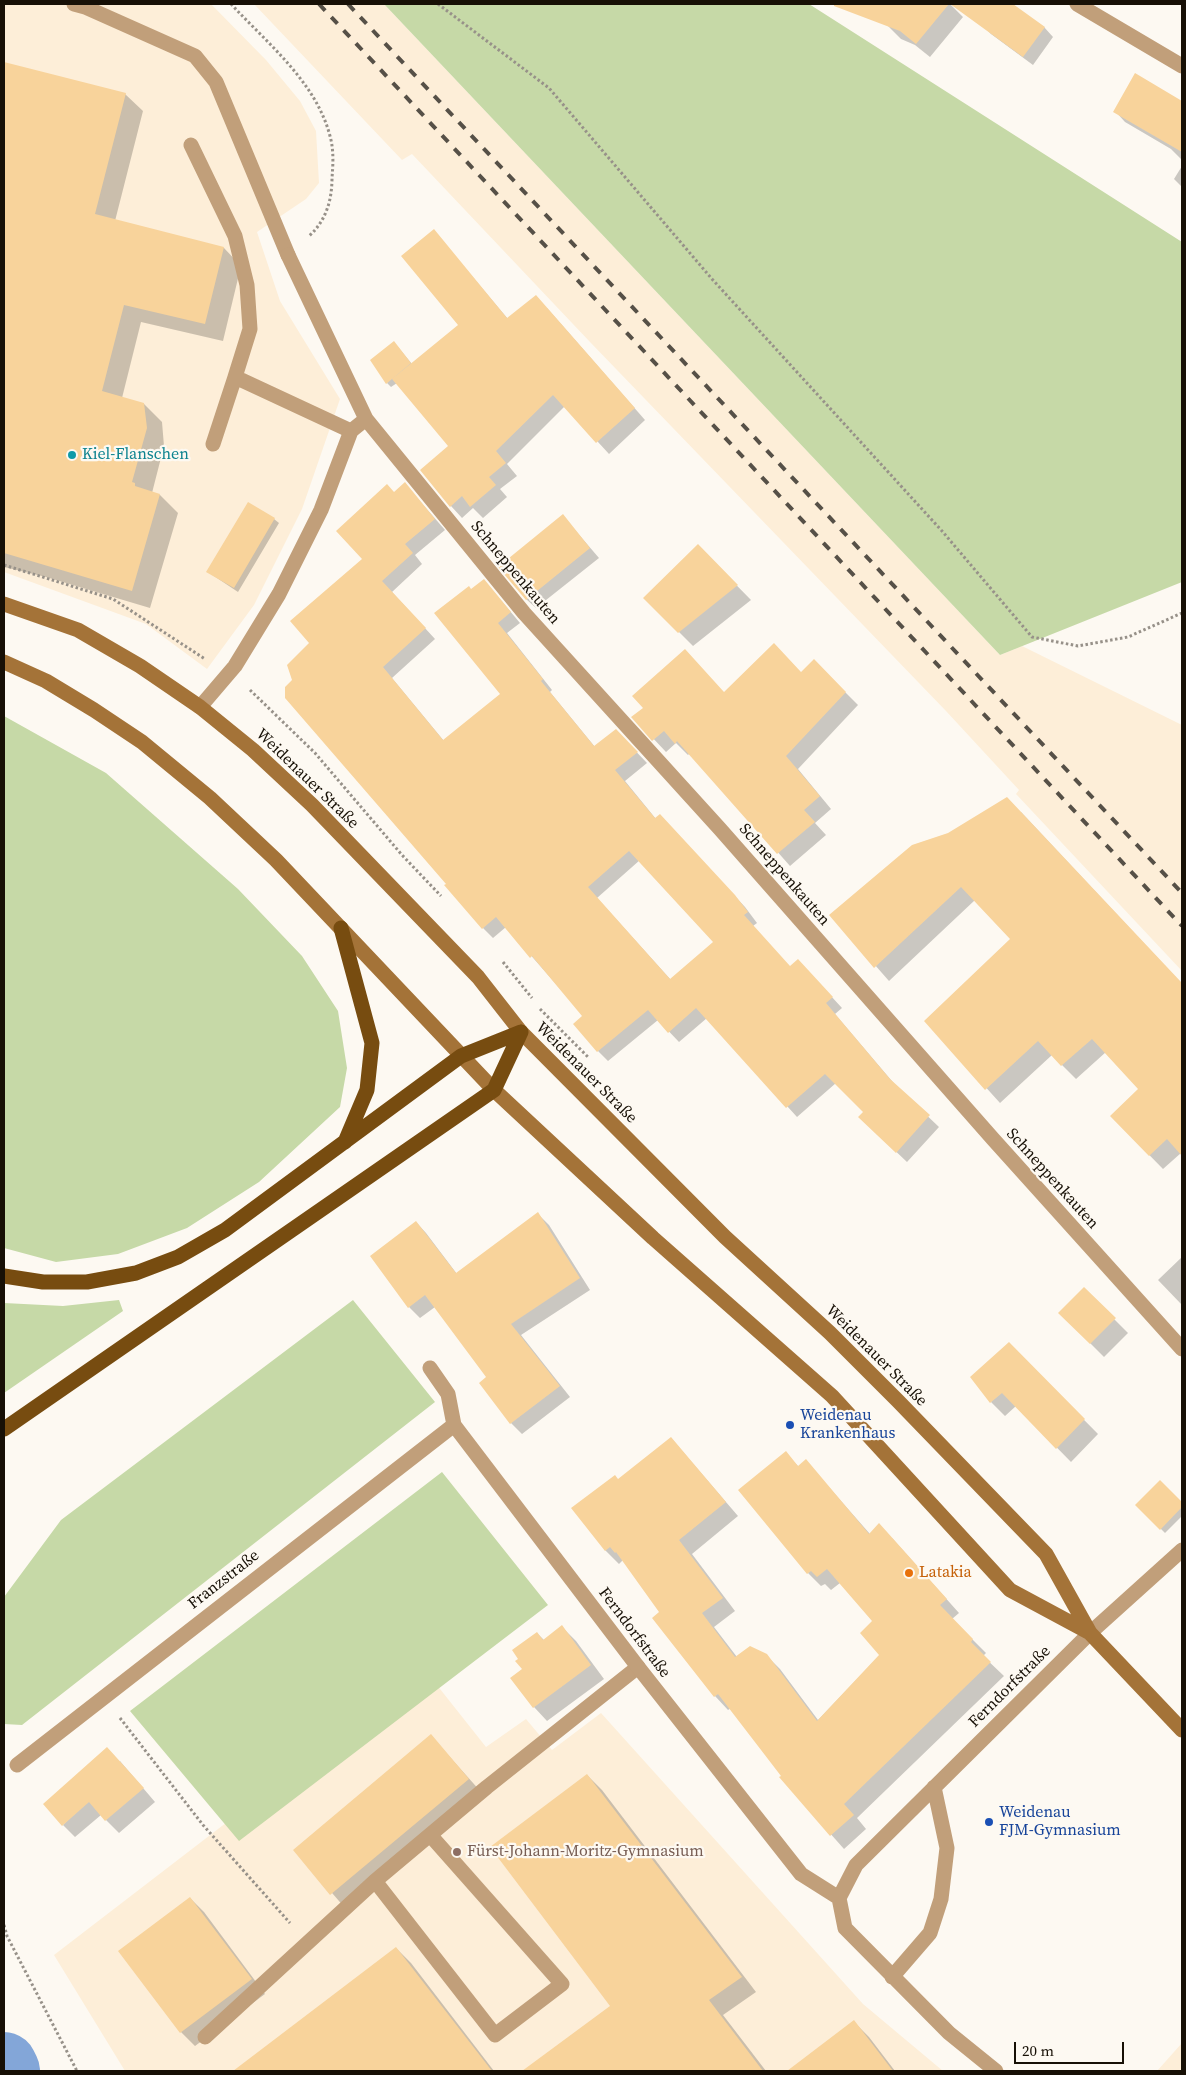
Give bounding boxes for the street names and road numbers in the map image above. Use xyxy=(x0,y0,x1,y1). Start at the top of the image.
street label: Schneppenkauten xyxy=(466,518,564,628)
street label: Weidenauer Straße xyxy=(252,725,362,833)
street label: Schneppenkauten xyxy=(735,820,833,930)
street label: Weidenauer Straße xyxy=(531,1018,641,1128)
street label: Schneppenkauten xyxy=(1002,1125,1102,1233)
street label: Weidenauer Straße xyxy=(821,1301,931,1411)
street label: Franzstraße xyxy=(185,1546,263,1614)
street label: Ferndorfstraße xyxy=(594,1584,674,1682)
street label: Ferndorfstraße xyxy=(965,1642,1055,1732)

